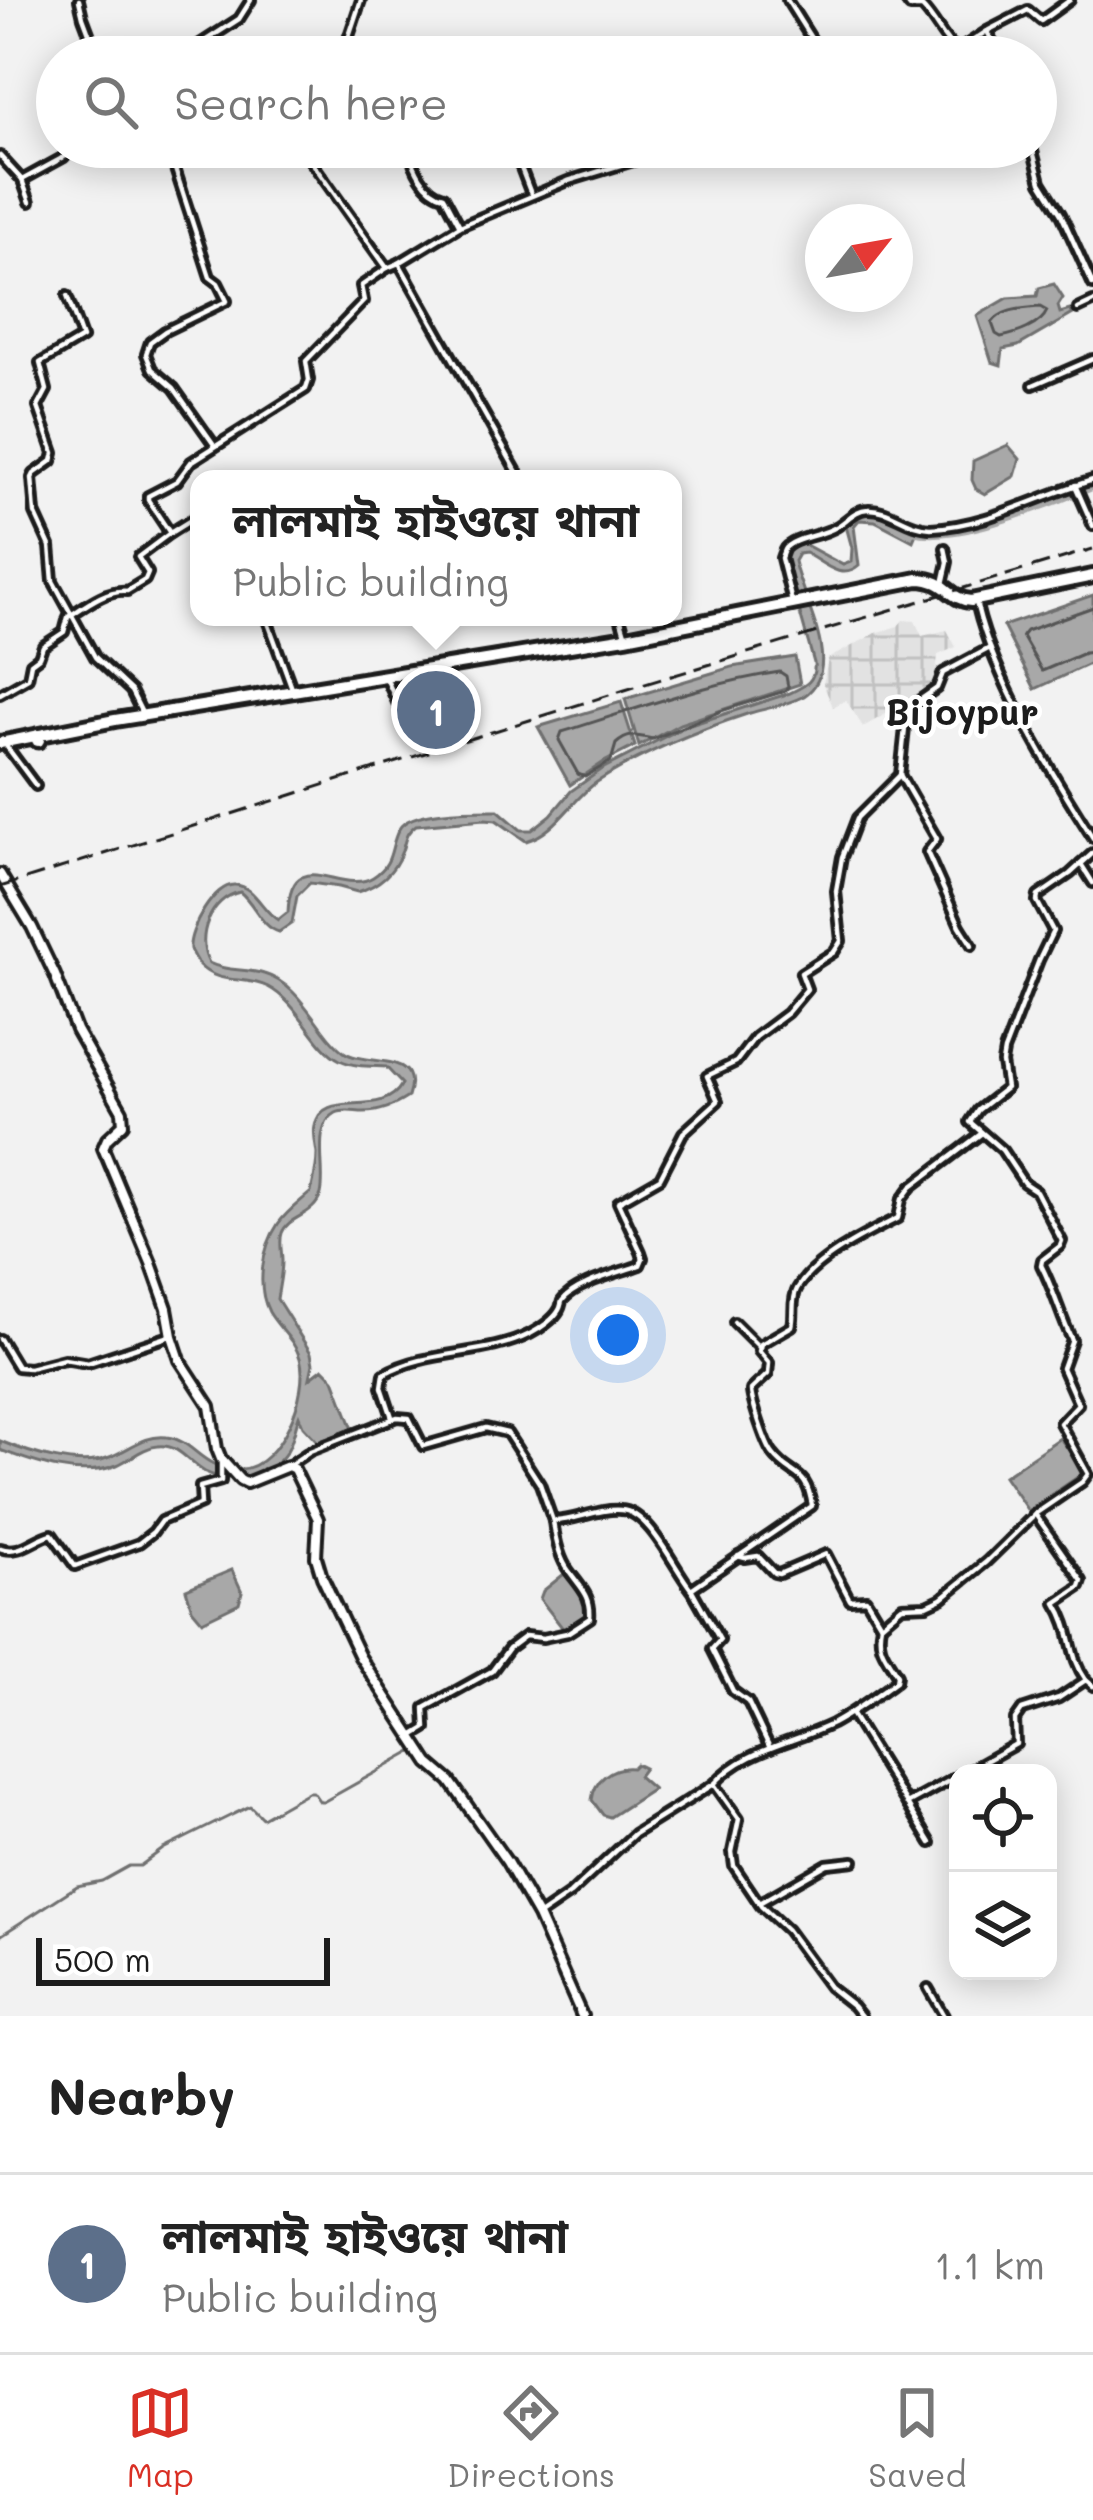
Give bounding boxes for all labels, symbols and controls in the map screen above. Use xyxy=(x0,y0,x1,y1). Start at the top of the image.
search box xyxy=(36,36,1057,168)
icon: search xyxy=(78,69,144,135)
text: Search here xyxy=(174,73,448,131)
north arrow xyxy=(805,204,913,312)
popup xyxy=(190,470,682,626)
text: লালমাই হাইওয়ে থানা xyxy=(233,490,639,548)
text: Public building xyxy=(233,555,509,606)
pin: 1 xyxy=(397,665,475,755)
district label: Bijoypur xyxy=(885,687,1039,735)
your location xyxy=(588,1305,648,1365)
map controls xyxy=(949,1764,1057,1980)
button: locate xyxy=(949,1764,1057,1872)
button: layers xyxy=(949,1872,1057,1980)
scale bar xyxy=(36,1932,330,1985)
text: 500 m xyxy=(54,1937,151,1980)
text: Nearby xyxy=(48,2061,235,2128)
text: লালমাই হাইওয়ে থানা xyxy=(162,2206,568,2264)
text: 1 xyxy=(78,2238,96,2289)
text: 1.1 km xyxy=(934,2238,1045,2289)
text: Public building xyxy=(162,2271,438,2322)
tab: Map xyxy=(127,2380,194,2495)
tab: Directions xyxy=(447,2380,615,2495)
tab: Saved xyxy=(868,2380,966,2495)

